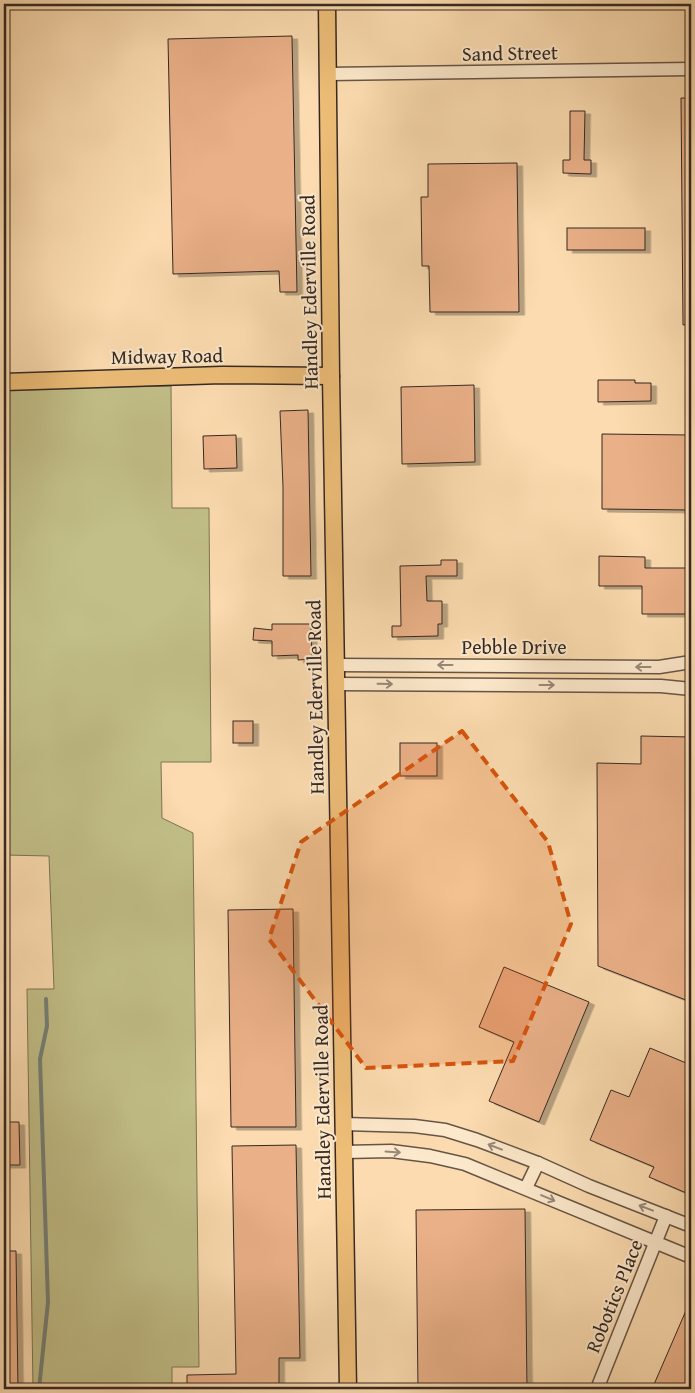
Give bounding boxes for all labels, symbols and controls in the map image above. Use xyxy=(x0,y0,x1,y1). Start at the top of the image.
street label: Sand Street xyxy=(462,37,558,68)
street label: Handley Ederville Road xyxy=(292,194,325,390)
street label: Midway Road xyxy=(111,340,224,371)
street label: Handley Ederville Road xyxy=(298,599,331,795)
street label: Pebble Drive xyxy=(461,632,567,661)
one-way arrow xyxy=(438,661,454,670)
one-way arrow xyxy=(635,662,652,672)
one-way arrow xyxy=(376,679,393,689)
one-way arrow xyxy=(539,680,555,690)
street label: Handley Ederville Road xyxy=(305,1004,338,1200)
one-way arrow xyxy=(488,1142,504,1151)
one-way arrow xyxy=(385,1147,401,1157)
one-way arrow xyxy=(540,1193,555,1203)
one-way arrow xyxy=(639,1203,654,1212)
street label: Robotics Place xyxy=(578,1235,650,1357)

